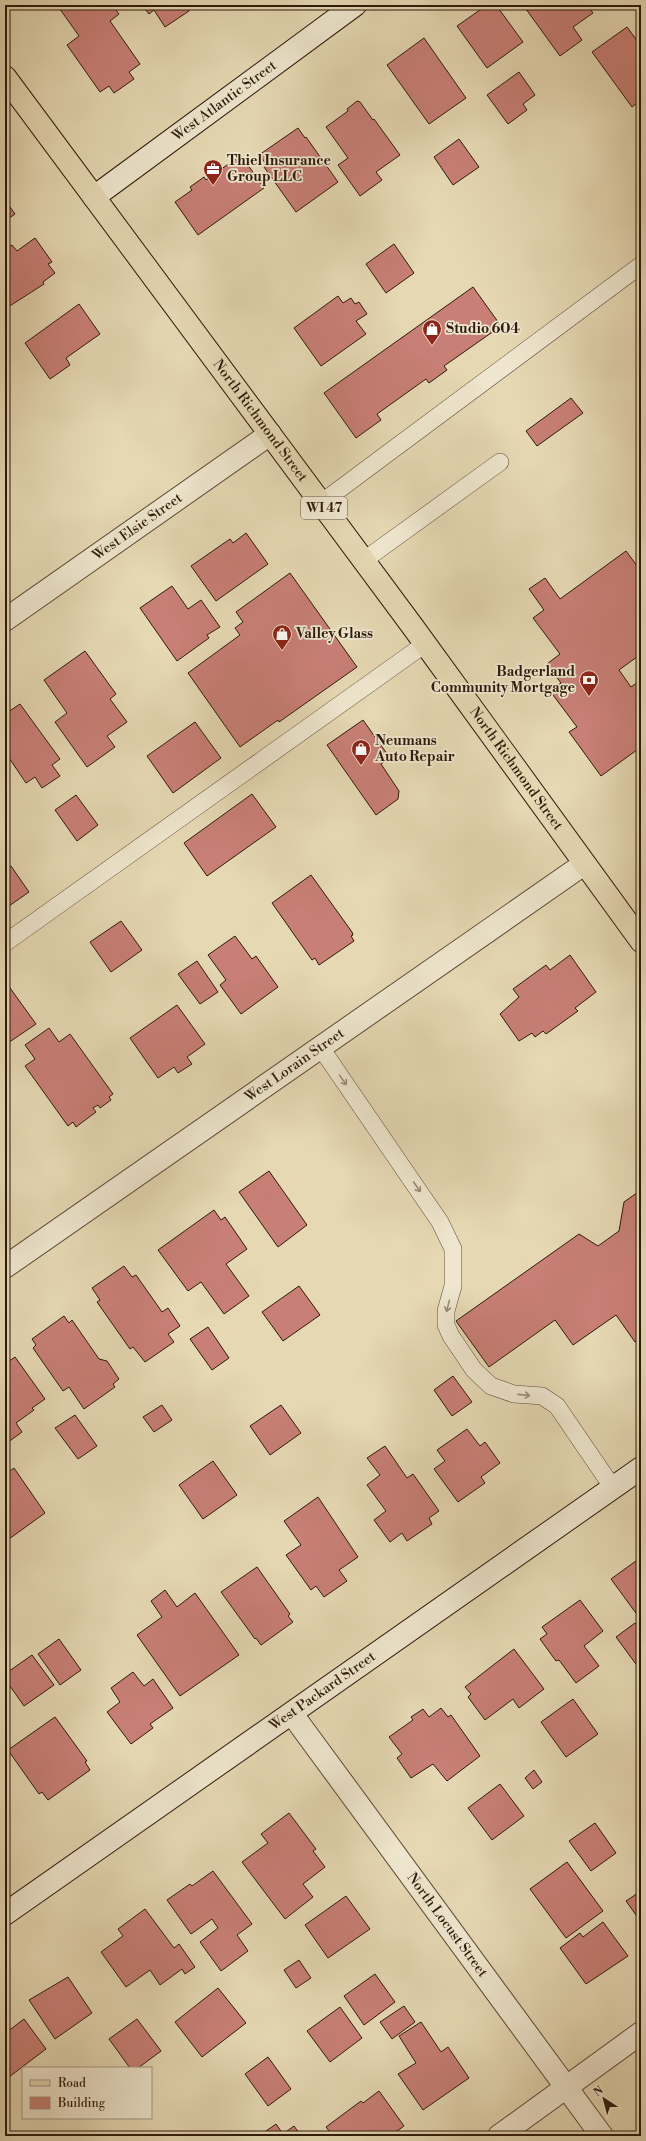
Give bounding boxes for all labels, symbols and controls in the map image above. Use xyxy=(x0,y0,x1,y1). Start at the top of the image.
street label: West Atlantic Street xyxy=(168,57,280,146)
place label: Thiel Insurance Group LLC xyxy=(227,152,331,186)
office icon: Thiel Insurance Group LLC xyxy=(202,158,224,186)
shop icon: Studio 604 xyxy=(421,318,443,346)
place label: Studio 604 xyxy=(446,320,520,338)
street label: North Richmond Street xyxy=(209,356,311,486)
street label: West Elsie Street xyxy=(88,489,186,565)
road number: WI 47 xyxy=(301,497,347,519)
shop icon: Valley Glass xyxy=(271,623,293,651)
place label: Valley Glass xyxy=(295,625,373,643)
place label: Badgerland Community Mortgage xyxy=(431,663,575,697)
bank icon: Badgerland Community Mortgage xyxy=(578,669,600,697)
street label: North Richmond Street xyxy=(465,704,567,834)
place label: Neumans Auto Repair xyxy=(374,732,455,766)
shop icon: Neumans Auto Repair xyxy=(350,738,372,766)
street label: West Lorain Street xyxy=(241,1024,348,1107)
one-way arrow xyxy=(339,1074,347,1085)
one-way arrow xyxy=(413,1181,421,1192)
one-way arrow xyxy=(443,1299,451,1312)
one-way arrow xyxy=(517,1391,530,1398)
street label: West Packard Street xyxy=(265,1648,379,1735)
street label: North Locust Street xyxy=(403,1869,491,1981)
legend xyxy=(22,2067,152,2119)
text: Road xyxy=(58,2076,86,2091)
north arrow xyxy=(584,2079,624,2119)
text: N xyxy=(591,2083,607,2100)
text: Building xyxy=(57,2096,106,2111)

